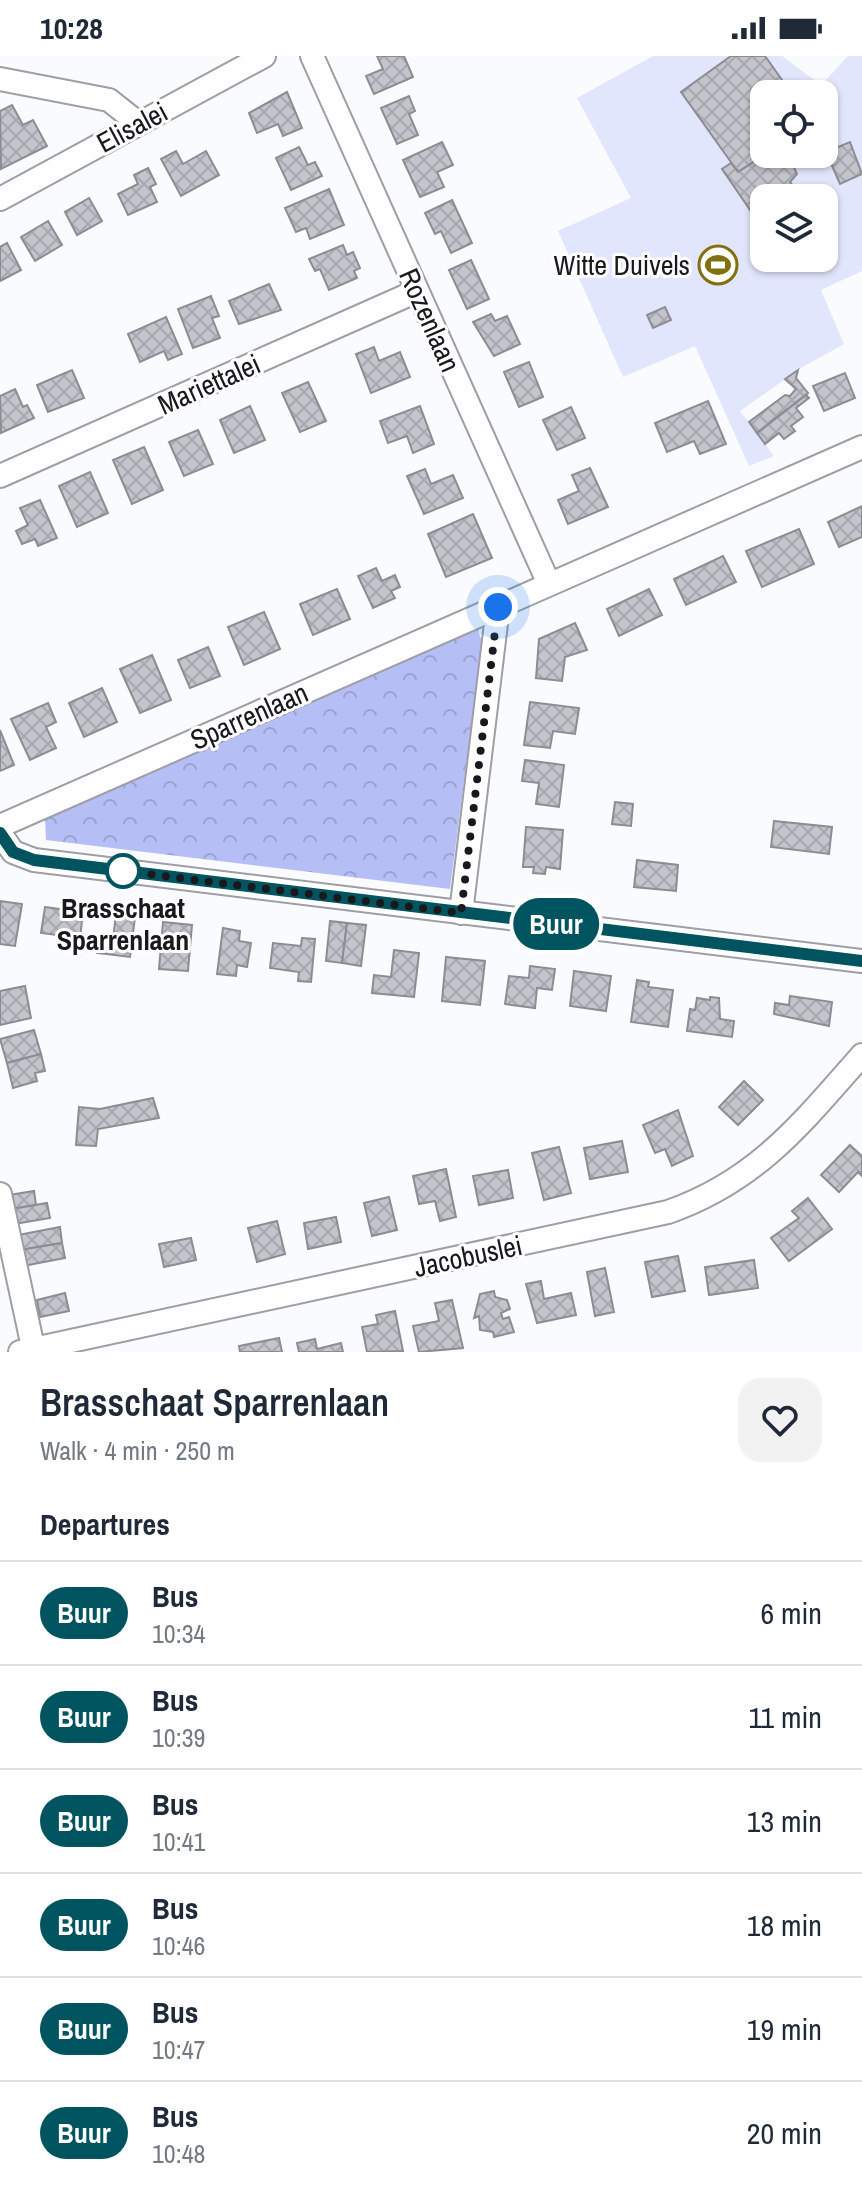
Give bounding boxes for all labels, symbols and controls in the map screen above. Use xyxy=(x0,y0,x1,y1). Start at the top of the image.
text: 10:28 xyxy=(40,8,103,48)
map controls xyxy=(750,80,838,272)
button: locate xyxy=(750,80,838,168)
street label: Elisalei xyxy=(90,93,174,161)
button: layers xyxy=(750,184,838,272)
sports icon: Witte Duivels xyxy=(697,244,739,286)
place label: Witte Duivels xyxy=(553,246,690,284)
street label: Rozenlaan xyxy=(390,262,470,378)
street label: Mariettalei xyxy=(152,345,266,423)
your location xyxy=(478,587,518,627)
street label: Sparrenlaan xyxy=(184,673,314,759)
marker: Brasschaat Sparrenlaan xyxy=(106,854,140,888)
place label: Brasschaat Sparrenlaan xyxy=(57,889,189,959)
line badge: Buur xyxy=(500,898,612,950)
text: Buur xyxy=(529,905,583,943)
street label: Jacobuslei xyxy=(410,1226,526,1286)
text: Brasschaat Sparrenlaan xyxy=(40,1377,389,1428)
button: heart xyxy=(738,1378,822,1462)
text: Walk · 4 min · 250 m xyxy=(40,1433,235,1468)
text: Departures xyxy=(40,1504,170,1544)
text: Bus xyxy=(152,1576,198,1616)
text: 6 min xyxy=(760,1593,822,1633)
text: Buur xyxy=(57,1594,111,1632)
text: 10:34 xyxy=(152,1616,205,1651)
text: Bus xyxy=(152,1680,198,1720)
text: 11 min xyxy=(749,1697,822,1737)
text: Buur xyxy=(57,1698,111,1736)
text: 10:39 xyxy=(152,1720,205,1755)
text: Bus xyxy=(152,1784,198,1824)
text: 13 min xyxy=(747,1801,822,1841)
text: Buur xyxy=(57,1802,111,1840)
text: 10:41 xyxy=(152,1824,205,1859)
text: Bus xyxy=(152,1888,198,1928)
text: 18 min xyxy=(747,1905,822,1945)
text: Buur xyxy=(57,1906,111,1944)
text: 10:46 xyxy=(152,1928,205,1963)
text: Bus xyxy=(152,1992,198,2032)
text: 19 min xyxy=(747,2009,822,2049)
text: Buur xyxy=(57,2010,111,2048)
text: 10:47 xyxy=(152,2032,205,2067)
text: Bus xyxy=(152,2096,198,2136)
text: 20 min xyxy=(747,2113,822,2153)
text: Buur xyxy=(57,2114,111,2152)
text: 10:48 xyxy=(152,2136,205,2171)

